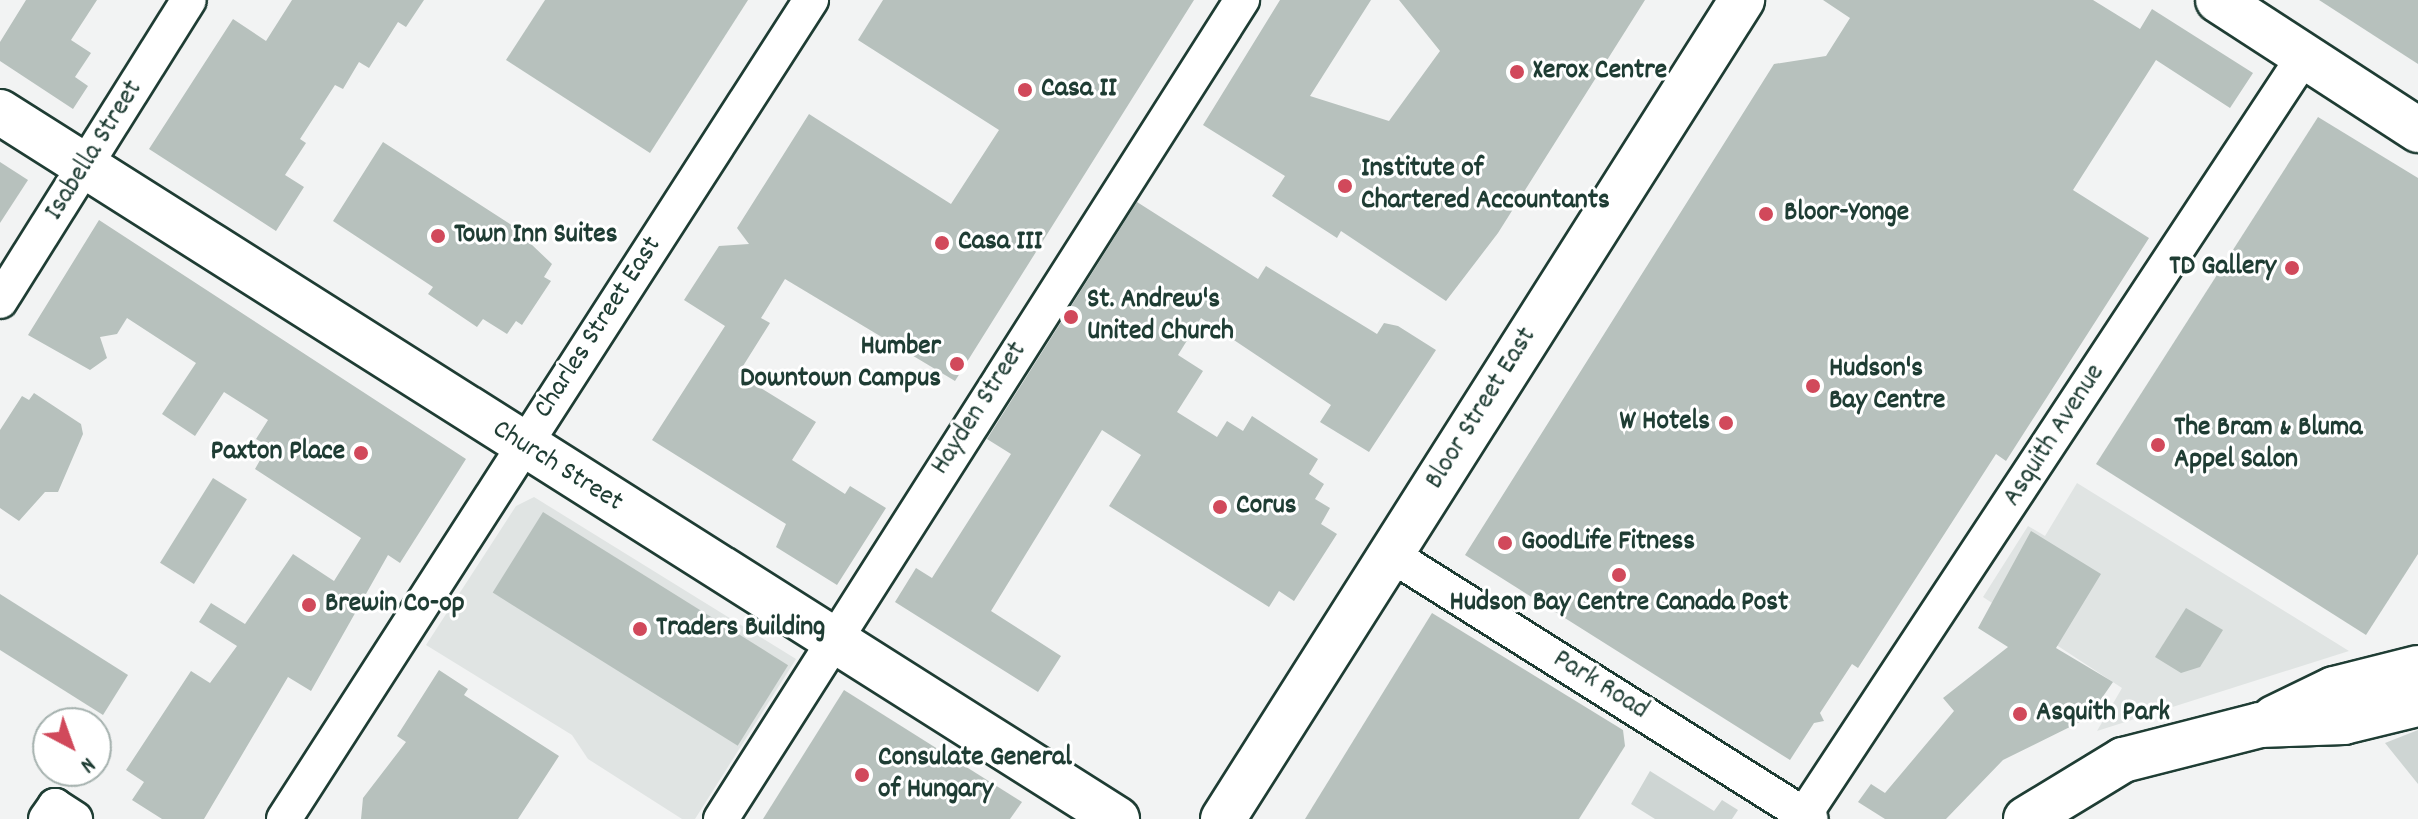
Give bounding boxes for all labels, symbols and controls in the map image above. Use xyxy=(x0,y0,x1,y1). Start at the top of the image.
place label: Xerox Centre xyxy=(1533,55,1667,89)
marker: Xerox Centre xyxy=(1508,63,1526,81)
place label: Casa II xyxy=(1041,73,1117,107)
street label: Isabella Street xyxy=(39,75,151,227)
marker: Casa II xyxy=(1016,81,1034,99)
place label: Institute of Chartered Accountants xyxy=(1361,153,1610,219)
marker: Institute of Chartered Accountants xyxy=(1336,177,1354,195)
place label: Bloor-Yonge xyxy=(1784,197,1909,231)
marker: Bloor-Yonge xyxy=(1755,203,1777,225)
place label: Town Inn Suites xyxy=(454,219,617,253)
place label: Casa III xyxy=(958,226,1042,260)
marker: Town Inn Suites xyxy=(429,227,447,245)
street label: Charles Street East xyxy=(528,231,670,425)
marker: Casa III xyxy=(933,234,951,252)
place label: TD Gallery xyxy=(2169,251,2276,285)
marker: TD Gallery xyxy=(2283,259,2301,277)
place label: St. Andrew's United Church xyxy=(1087,284,1234,350)
marker: St. Andrew's United Church xyxy=(1062,308,1080,326)
street label: Bloor Street East xyxy=(1419,322,1545,496)
place label: Humber Downtown Campus xyxy=(740,331,941,397)
street label: Hayden Street xyxy=(925,336,1035,482)
place label: Hudson's Bay Centre xyxy=(1829,353,1945,419)
marker: Humber Downtown Campus xyxy=(948,355,966,373)
street label: Asquith Avenue xyxy=(1997,359,2113,513)
marker: Hudson's Bay Centre xyxy=(1804,377,1822,395)
place label: W Hotels xyxy=(1620,406,1710,440)
place label: The Bram & Bluma Appel Salon xyxy=(2174,412,2362,478)
street label: Church Street xyxy=(485,414,629,520)
marker: W Hotels xyxy=(1717,414,1735,432)
place label: Paxton Place xyxy=(211,436,345,470)
marker: The Bram & Bluma Appel Salon xyxy=(2149,436,2167,454)
marker: Paxton Place xyxy=(352,444,370,462)
place label: Corus xyxy=(1236,490,1297,524)
marker: Corus xyxy=(1211,498,1229,516)
place label: GoodLife Fitness xyxy=(1521,526,1695,560)
marker: GoodLife Fitness xyxy=(1496,534,1514,552)
marker: Hudson Bay Centre Canada Post xyxy=(1610,566,1628,584)
place label: Hudson Bay Centre Canada Post xyxy=(1450,587,1788,621)
place label: Brewin Co-op xyxy=(325,588,465,622)
marker: Brewin Co-op xyxy=(300,596,318,614)
place label: Traders Building xyxy=(656,612,825,646)
marker: Traders Building xyxy=(631,620,649,638)
street label: Park Road xyxy=(1546,644,1654,728)
place label: Asquith Park xyxy=(2036,697,2170,731)
marker: Asquith Park xyxy=(2011,705,2029,723)
north arrow xyxy=(32,707,112,787)
place label: Consulate General of Hungary xyxy=(878,742,1072,808)
text: N xyxy=(72,749,101,779)
marker: Consulate General of Hungary xyxy=(853,766,871,784)

